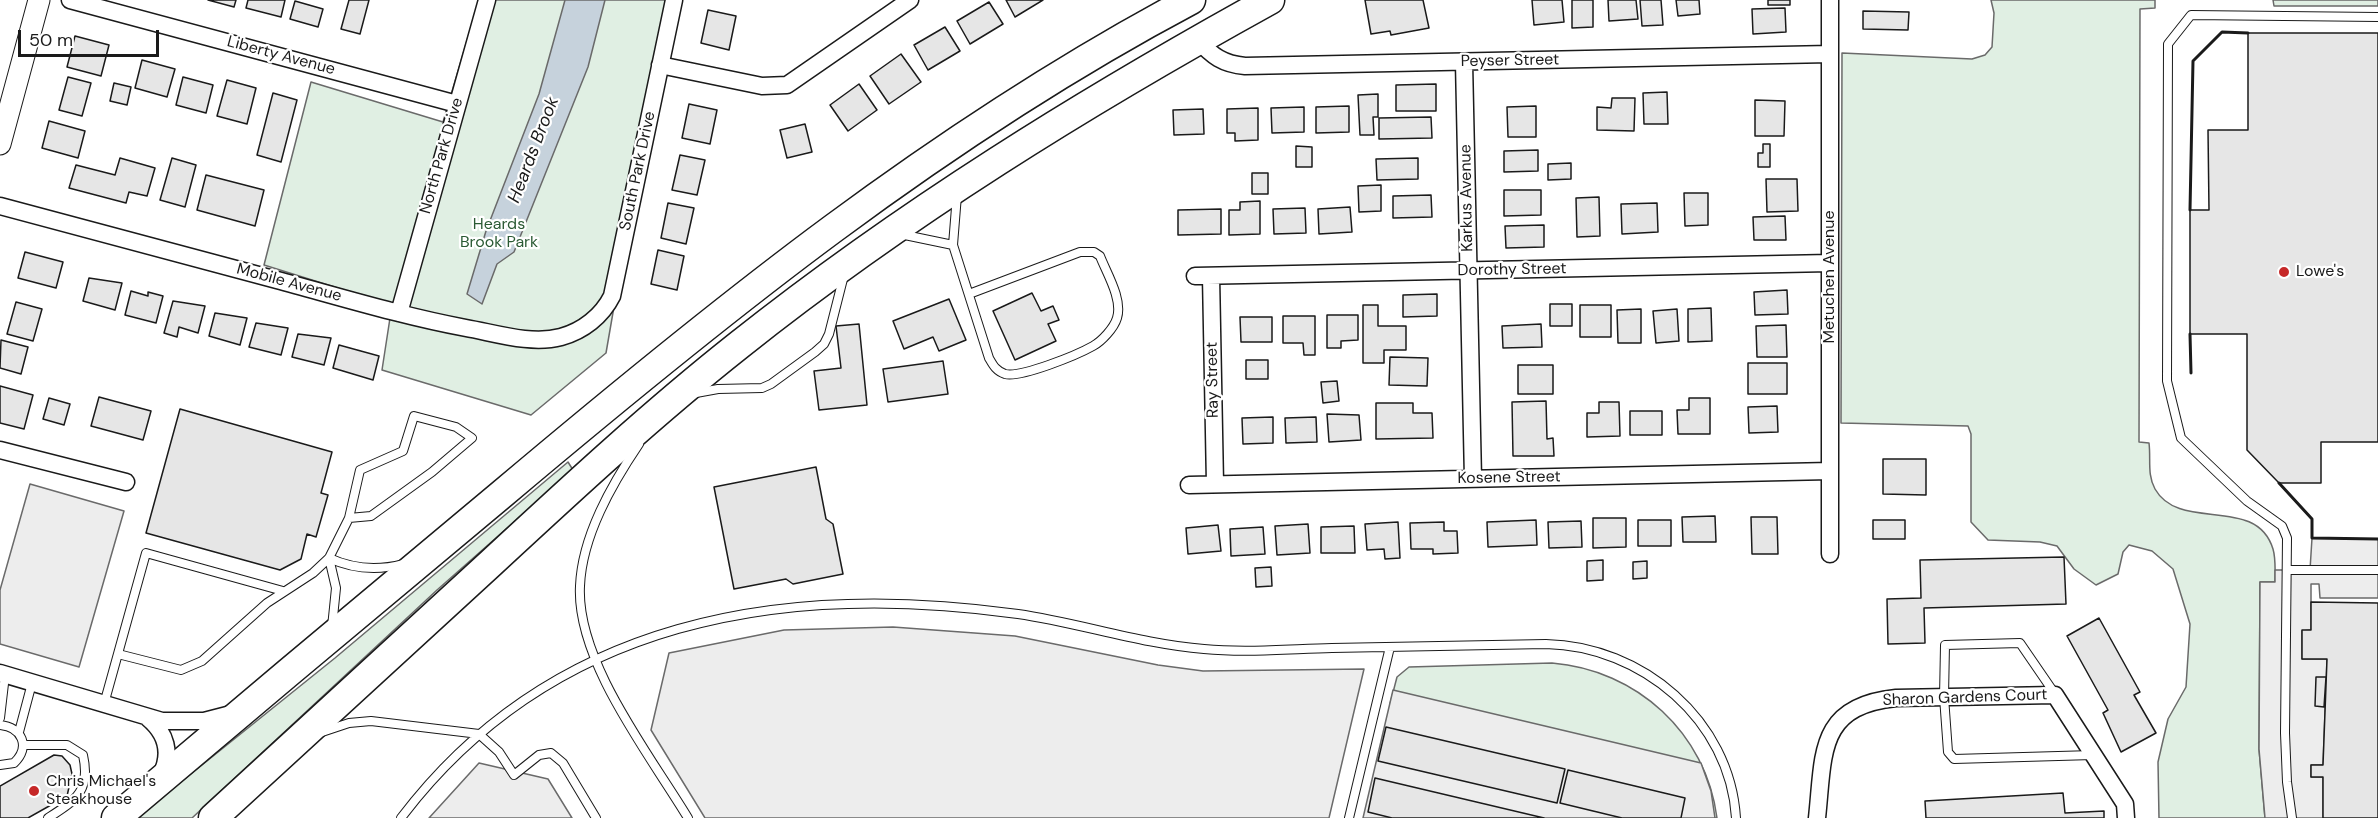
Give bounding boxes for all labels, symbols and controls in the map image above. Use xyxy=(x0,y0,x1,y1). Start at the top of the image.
scale bar xyxy=(21,18,162,56)
text: 50 m xyxy=(29,28,73,52)
street label: Liberty Avenue xyxy=(225,32,337,80)
street label: Peyser Street xyxy=(1461,51,1559,71)
water label: Heards Brook xyxy=(504,94,564,206)
street label: North Park Drive xyxy=(416,96,468,216)
street label: South Park Drive xyxy=(616,110,660,232)
street label: Karkus Avenue xyxy=(1456,144,1478,252)
street label: Metuchen Avenue xyxy=(1820,211,1840,343)
park label: Heards Brook Park xyxy=(460,215,538,253)
street label: Dorothy Street xyxy=(1457,259,1567,281)
street label: Mobile Avenue xyxy=(234,260,344,306)
place label: Lowe's xyxy=(2296,262,2344,282)
marker: Lowe's xyxy=(2277,265,2291,279)
street label: Ray Street xyxy=(1203,342,1223,418)
street label: Kosene Street xyxy=(1457,468,1561,488)
street label: Sharon Gardens Court xyxy=(1882,686,2048,710)
place label: Chris Michael's Steakhouse xyxy=(46,772,156,810)
marker: Chris Michael's Steakhouse xyxy=(27,784,41,798)

